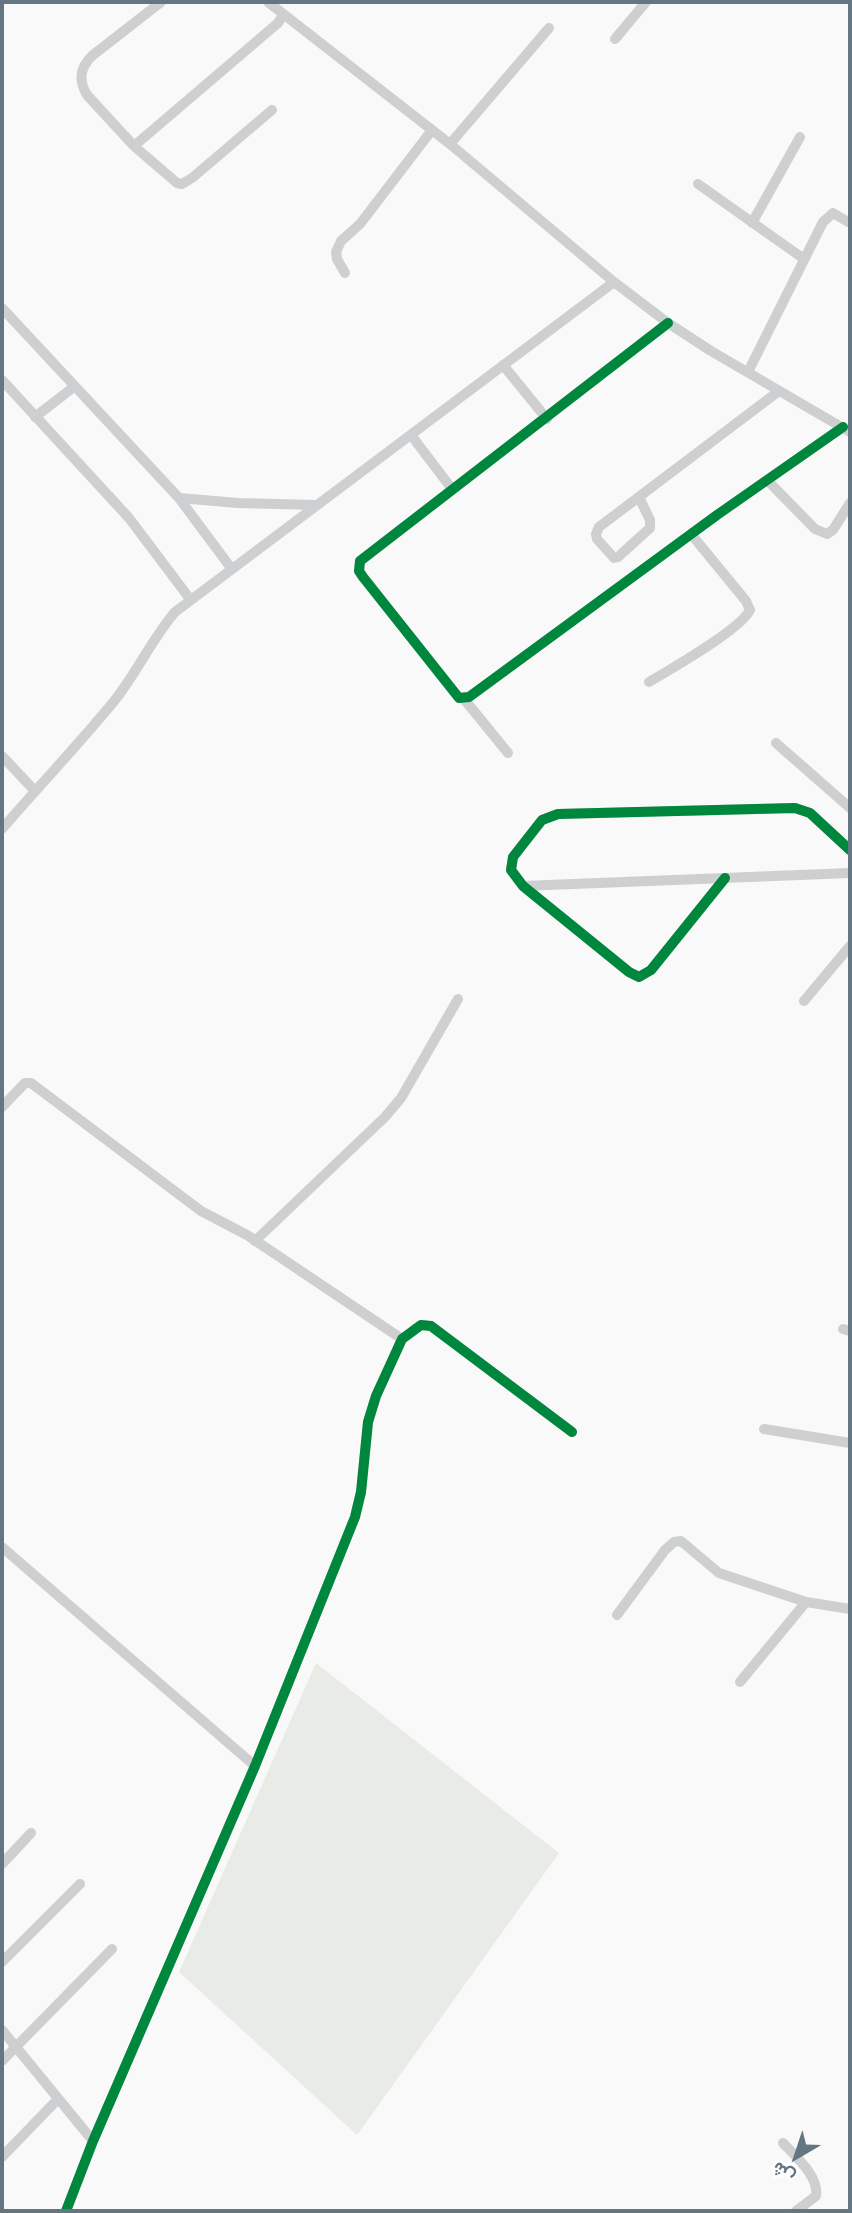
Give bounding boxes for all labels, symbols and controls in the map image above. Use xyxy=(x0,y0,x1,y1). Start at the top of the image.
north arrow xyxy=(761,2122,831,2192)
text: ش xyxy=(766,2158,799,2190)

